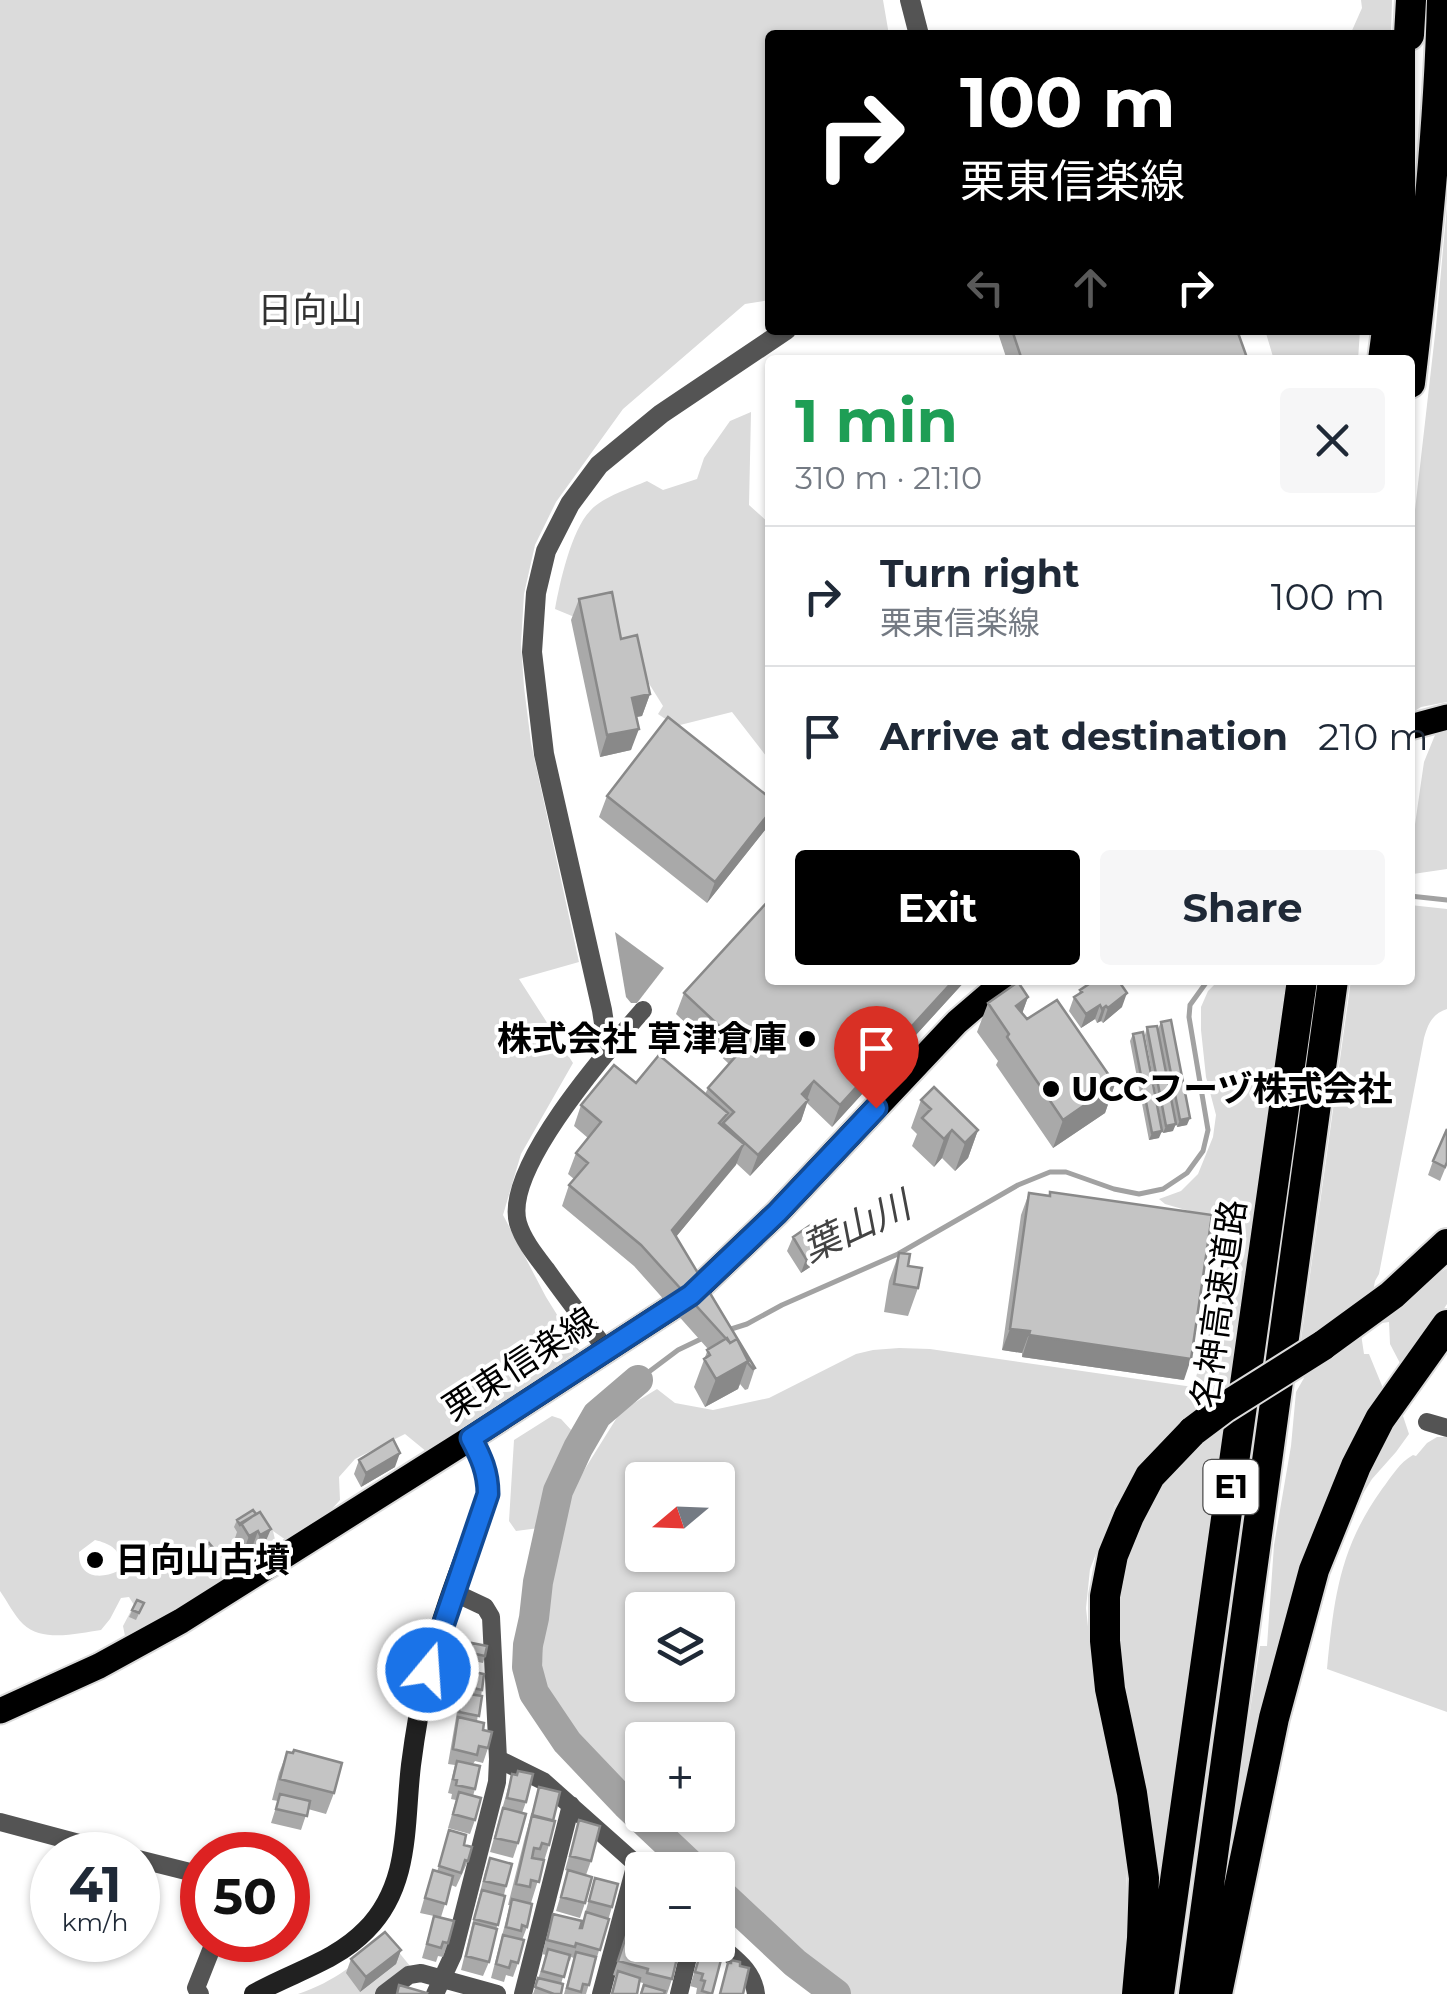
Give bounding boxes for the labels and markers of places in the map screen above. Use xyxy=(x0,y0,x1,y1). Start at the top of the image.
pin xyxy=(834,1006,919,1109)
place label: 株式会社 草津倉庫 xyxy=(497,1017,787,1060)
marker: 株式会社 草津倉庫 xyxy=(796,1028,818,1050)
place label: UCCフーヅ株式会社 xyxy=(1071,1067,1392,1110)
marker: UCCフーヅ株式会社 xyxy=(1040,1078,1062,1100)
place label: 日向山古墳 xyxy=(115,1538,290,1581)
marker: 日向山古墳 xyxy=(84,1549,106,1571)

